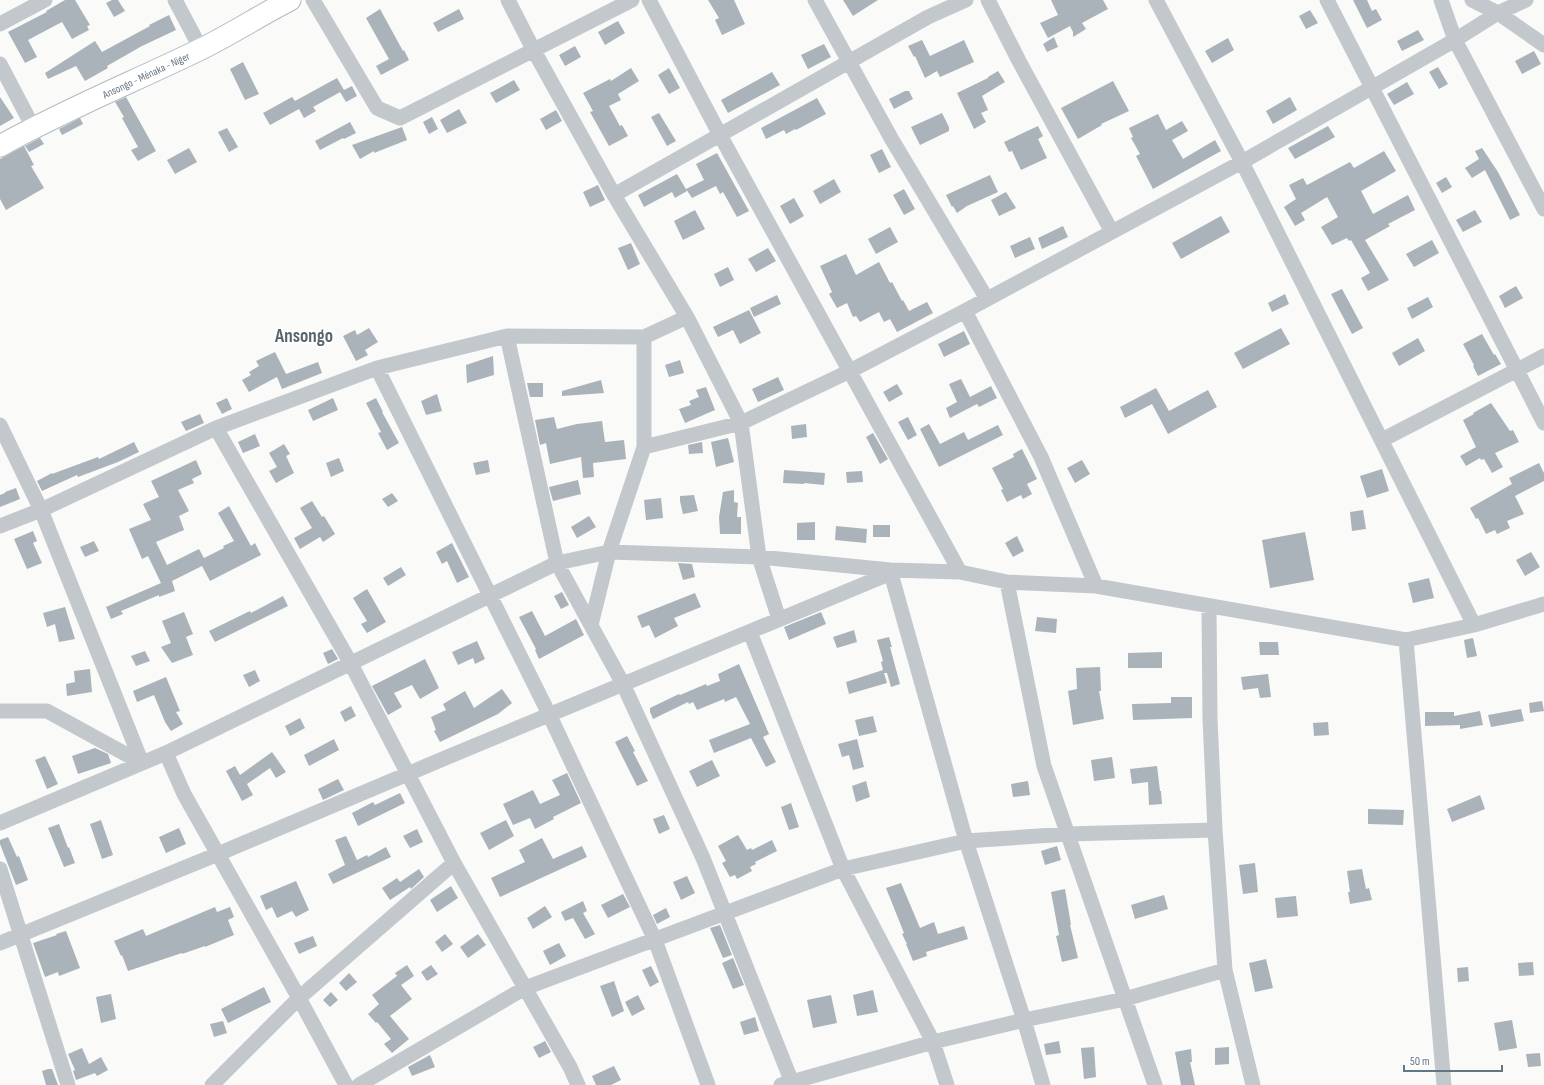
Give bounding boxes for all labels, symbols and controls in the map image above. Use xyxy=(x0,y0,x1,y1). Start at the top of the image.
street label: Ansongo - Ménaka - Niger xyxy=(100,50,192,102)
district label: Ansongo xyxy=(274,325,333,348)
scale bar xyxy=(1404,1047,1502,1073)
text: 50 m xyxy=(1410,1054,1430,1069)

